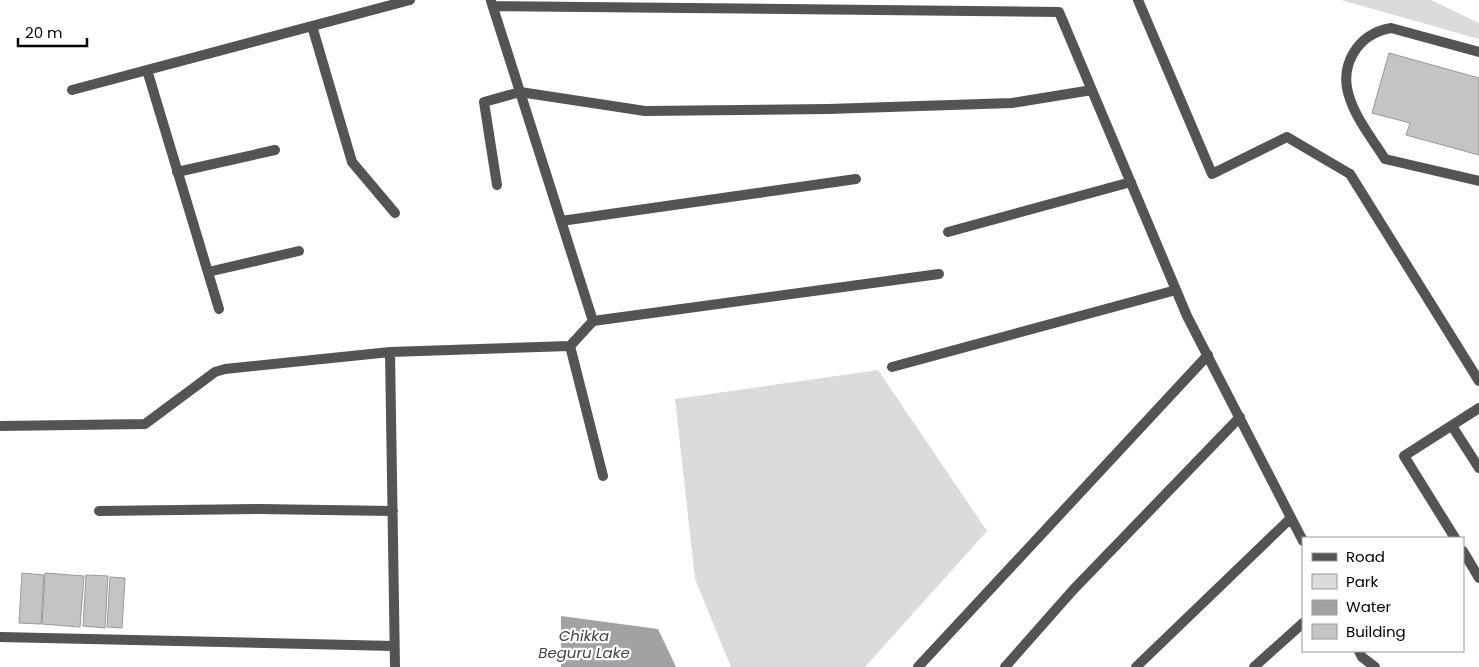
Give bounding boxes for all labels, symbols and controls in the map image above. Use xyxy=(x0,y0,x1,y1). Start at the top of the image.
scale bar xyxy=(18,15,86,47)
text: 20 m xyxy=(25,22,63,43)
legend xyxy=(1302,537,1464,652)
text: Road xyxy=(1346,546,1385,567)
text: Park xyxy=(1346,571,1378,592)
text: Water xyxy=(1346,596,1392,617)
text: Building xyxy=(1346,621,1406,642)
water label: Chikka Beguru Lake xyxy=(538,625,630,663)

